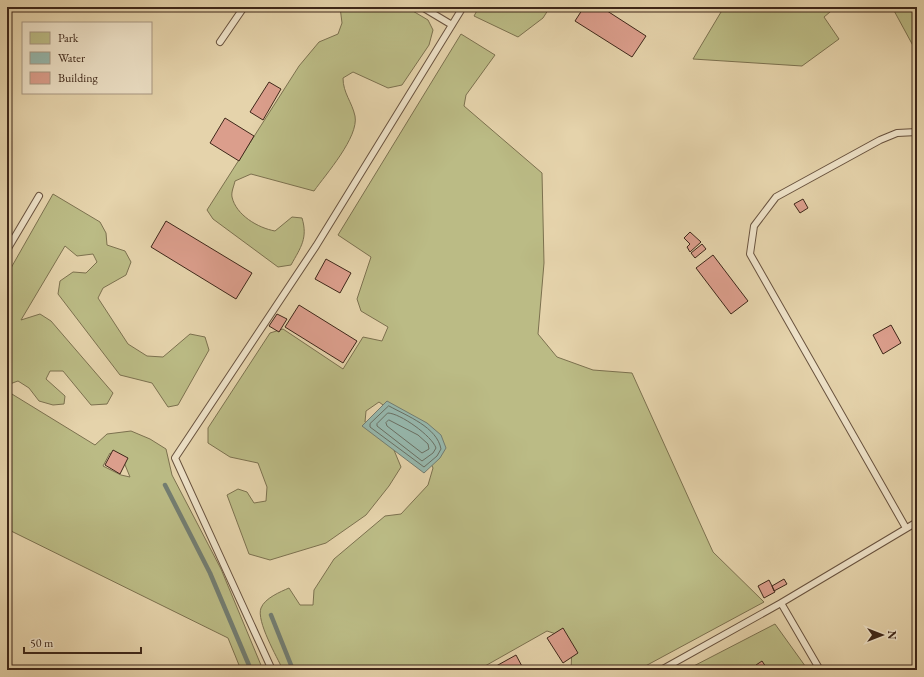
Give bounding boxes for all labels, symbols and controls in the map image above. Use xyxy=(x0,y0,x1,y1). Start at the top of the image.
legend xyxy=(22,22,152,94)
text: Park xyxy=(58,30,79,46)
text: Water xyxy=(58,50,85,66)
text: Building xyxy=(58,70,99,86)
north arrow xyxy=(862,615,902,655)
scale bar xyxy=(24,629,141,655)
text: N xyxy=(885,631,899,640)
text: 50 m xyxy=(30,635,54,651)

